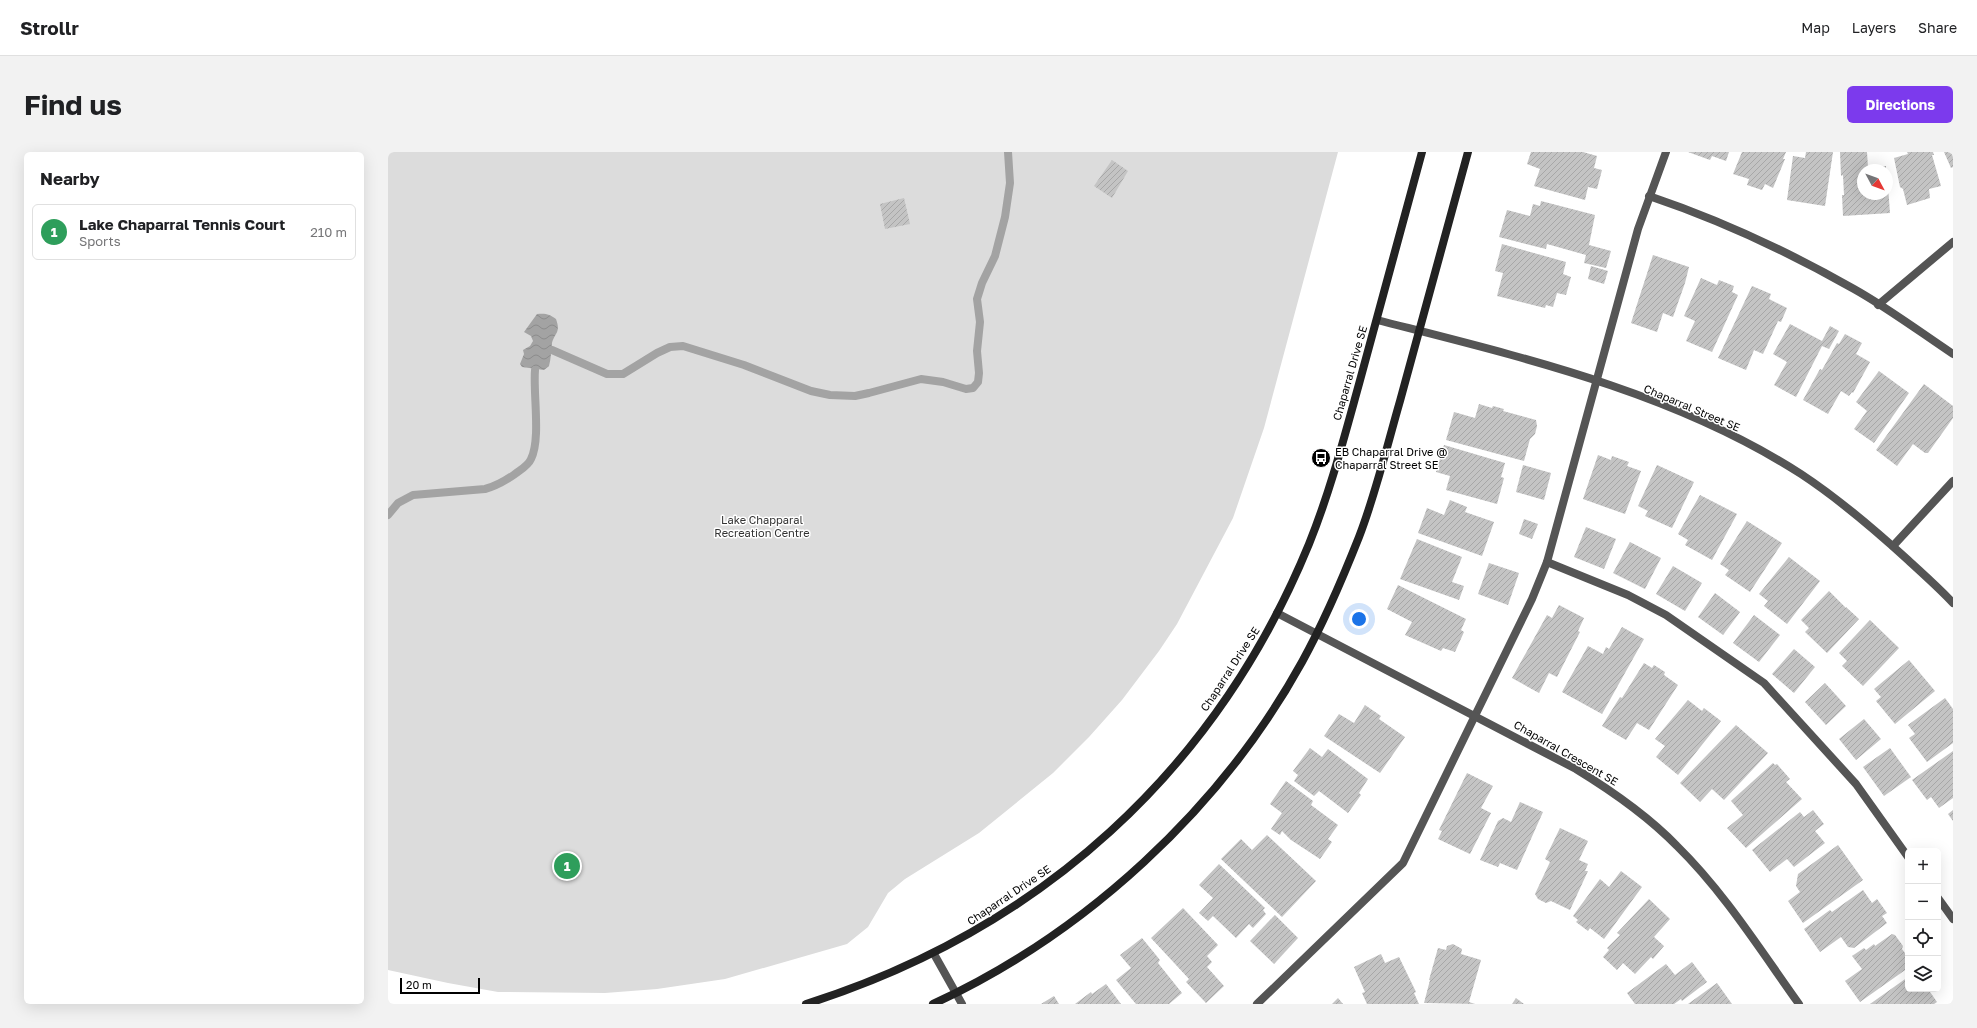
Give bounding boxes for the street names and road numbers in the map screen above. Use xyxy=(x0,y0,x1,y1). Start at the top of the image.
street label: Chaparral Drive SE xyxy=(1330,324,1369,422)
street label: Chaparral Street SE xyxy=(1642,381,1743,434)
street label: Chaparral Drive SE xyxy=(1197,624,1262,713)
street label: Chaparral Crescent SE xyxy=(1512,717,1621,788)
street label: Chaparral Drive SE xyxy=(964,862,1053,927)

